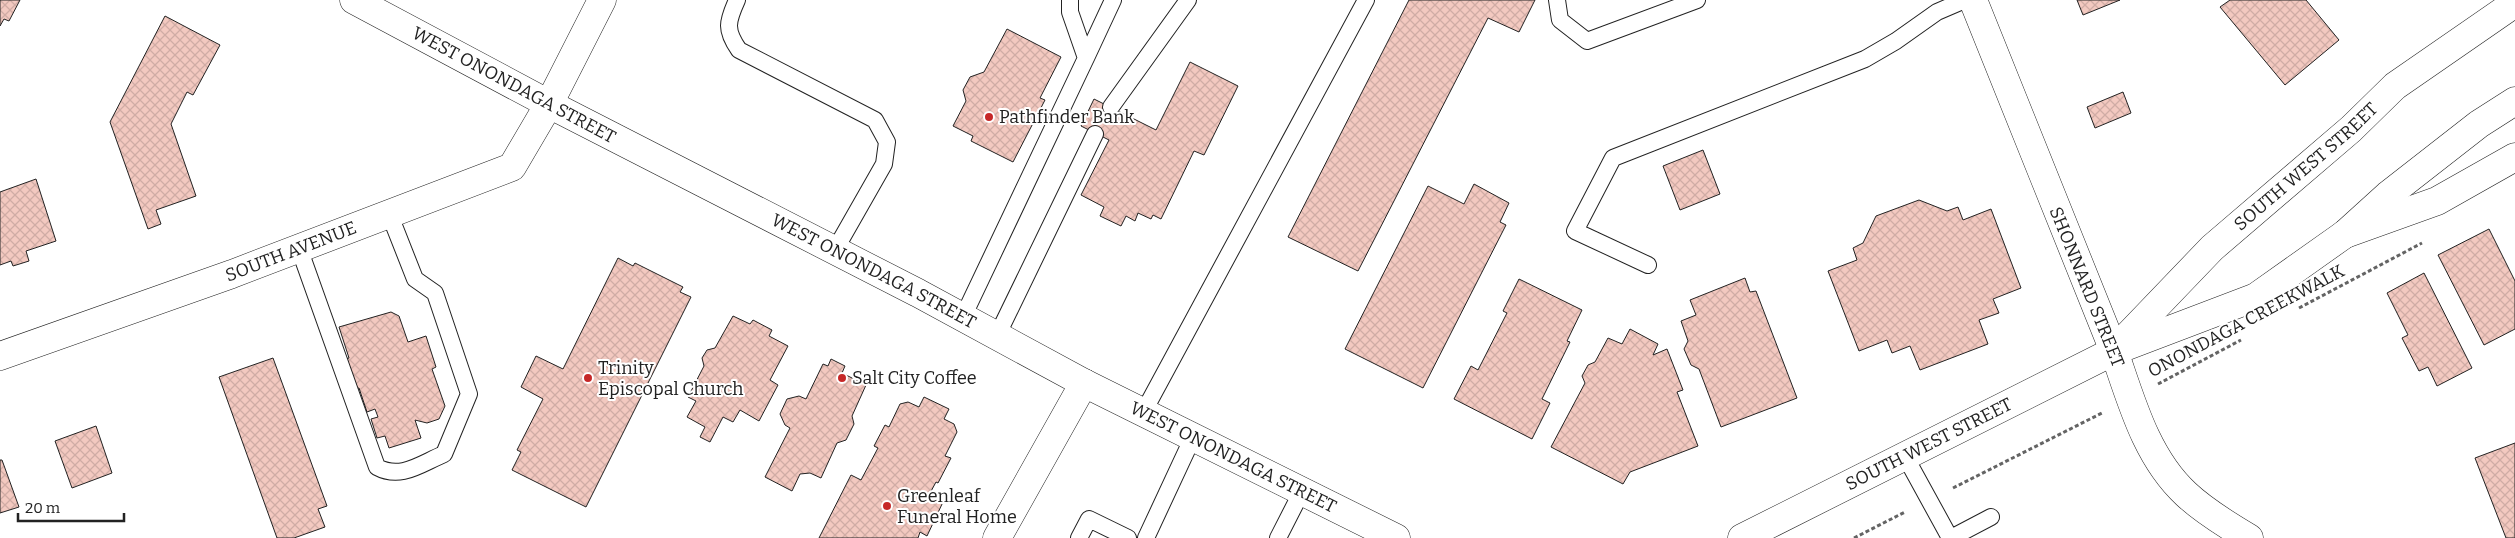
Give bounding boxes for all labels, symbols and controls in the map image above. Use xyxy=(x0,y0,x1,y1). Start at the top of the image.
street label: WEST ONONDAGA STREET xyxy=(408,22,620,148)
street label: SOUTH WEST STREET xyxy=(2229,98,2383,235)
place label: Pathfinder Bank xyxy=(999,106,1135,128)
marker: Pathfinder Bank xyxy=(983,111,995,123)
street label: SHONNARD STREET xyxy=(2045,204,2129,371)
street label: WEST ONONDAGA STREET xyxy=(768,209,980,334)
street label: SOUTH AVENUE xyxy=(222,217,359,287)
street label: ONONDAGA CREEKWALK xyxy=(2144,260,2348,382)
place label: Trinity Episcopal Church xyxy=(598,357,743,400)
place label: Salt City Coffee xyxy=(852,367,977,389)
marker: Trinity Episcopal Church xyxy=(582,372,594,384)
marker: Salt City Coffee xyxy=(836,372,848,384)
street label: SOUTH WEST STREET xyxy=(1842,393,2016,495)
street label: WEST ONONDAGA STREET xyxy=(1127,397,1340,518)
place label: Greenleaf Funeral Home xyxy=(897,485,1017,528)
scale bar xyxy=(18,490,124,522)
text: 20 m xyxy=(25,499,61,517)
marker: Greenleaf Funeral Home xyxy=(881,500,893,512)

